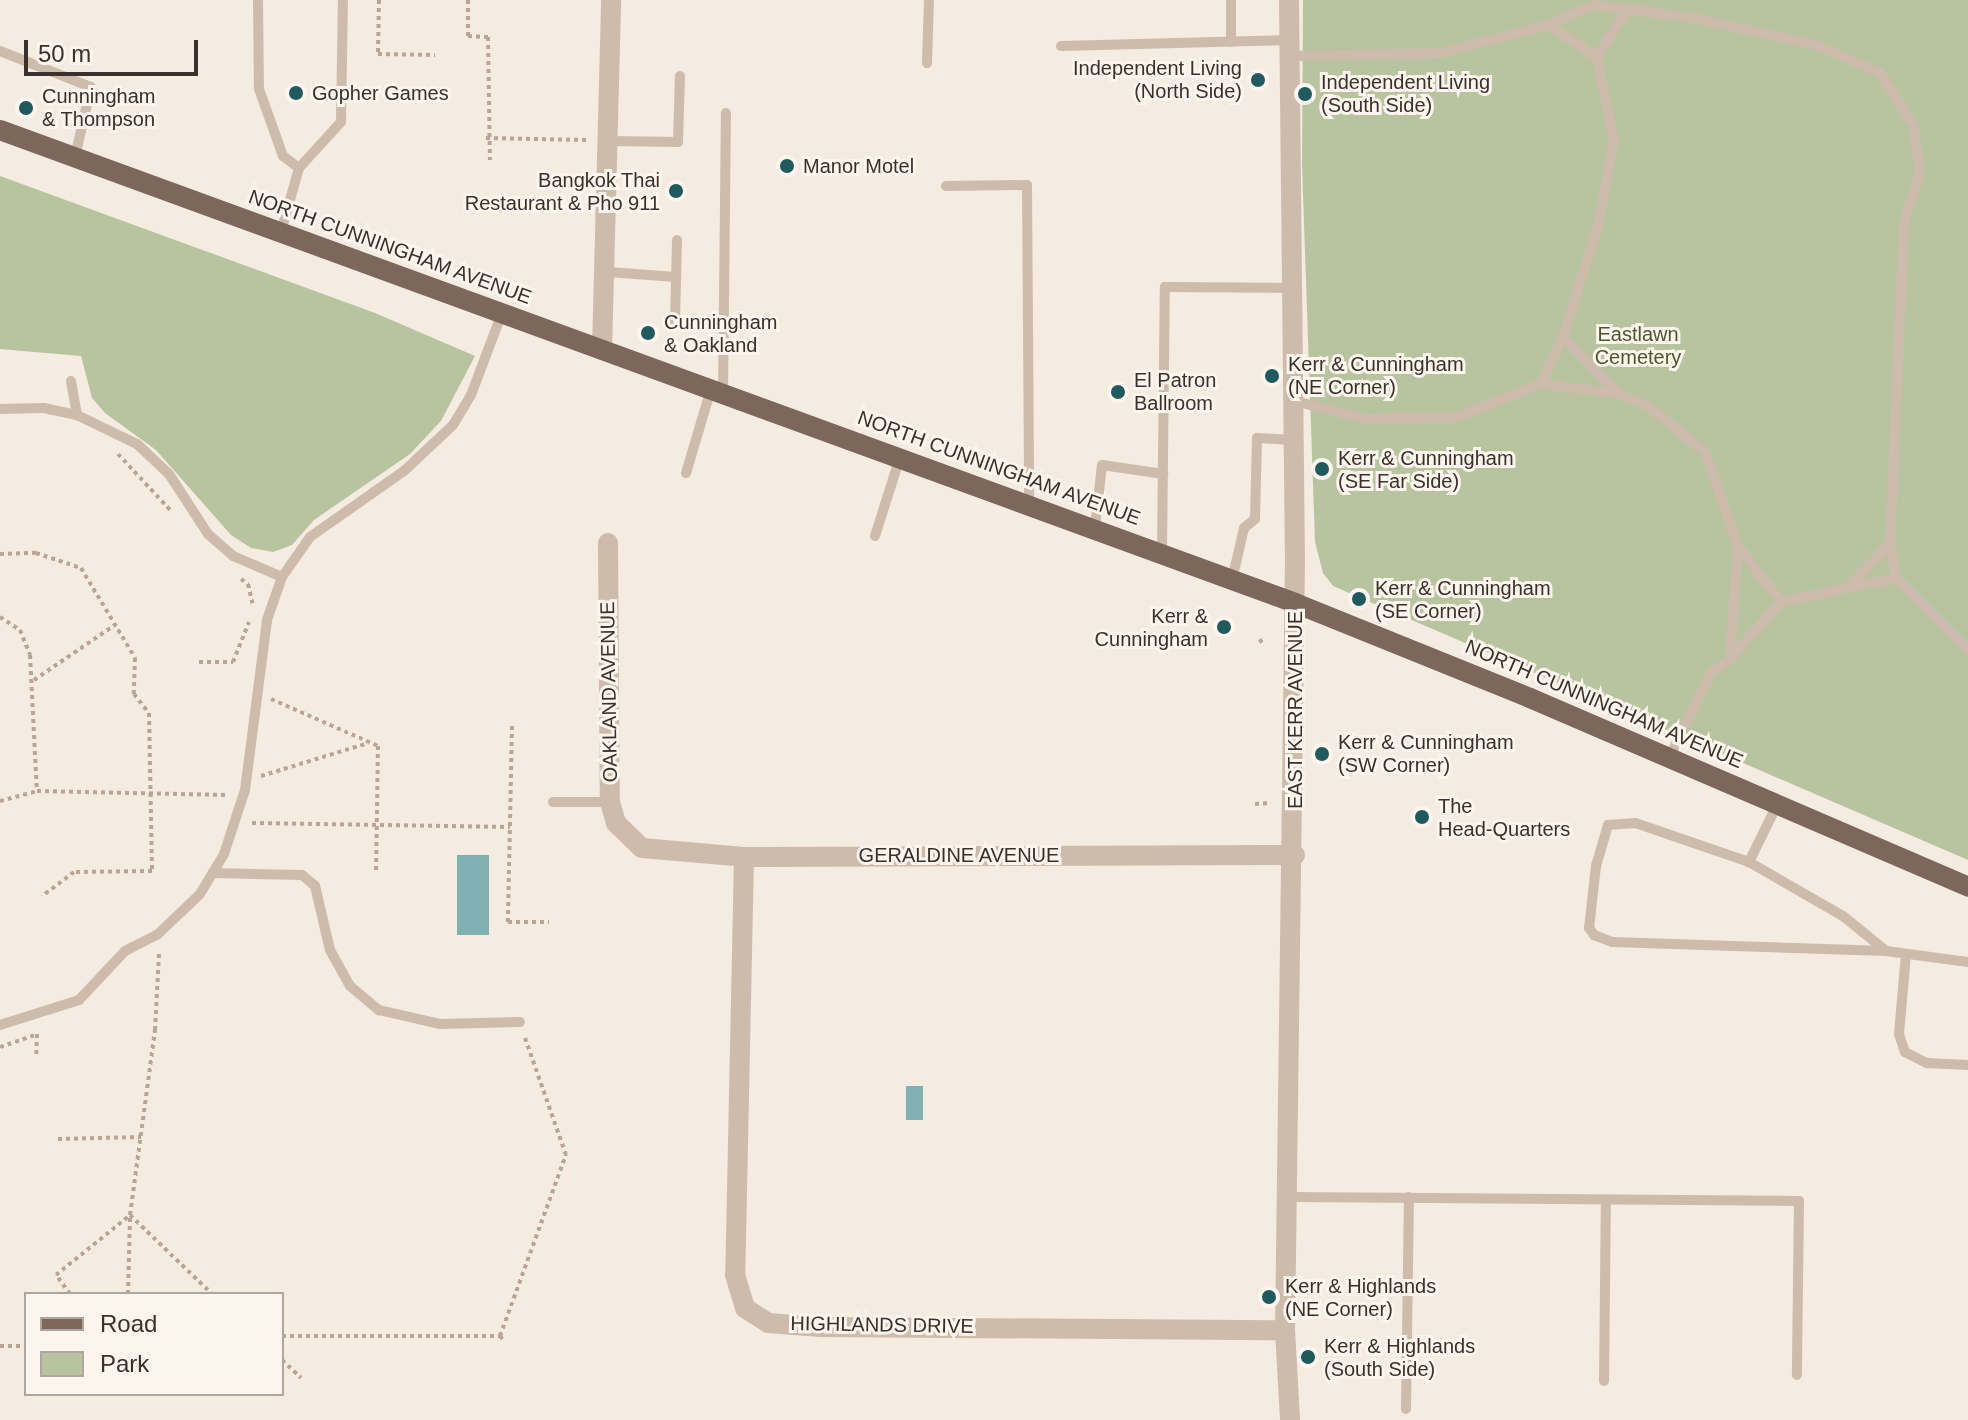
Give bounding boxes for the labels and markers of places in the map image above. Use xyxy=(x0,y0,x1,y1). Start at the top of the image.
place label: Independent Living (North Side) xyxy=(1073,56,1242,103)
place label: Independent Living (South Side) xyxy=(1321,70,1490,117)
marker: Independent Living (North Side) xyxy=(1249,71,1267,89)
place label: Gopher Games xyxy=(312,81,449,105)
place label: Cunningham & Thompson xyxy=(42,84,155,131)
marker: Gopher Games xyxy=(287,84,305,102)
marker: Independent Living (South Side) xyxy=(1296,85,1314,103)
marker: Cunningham & Thompson xyxy=(17,99,35,117)
place label: Manor Motel xyxy=(803,154,914,178)
marker: Manor Motel xyxy=(778,157,796,175)
place label: Bangkok Thai Restaurant & Pho 911 xyxy=(465,168,660,215)
marker: Bangkok Thai Restaurant & Pho 911 xyxy=(667,182,685,200)
place label: Cunningham & Oakland xyxy=(664,310,777,357)
marker: Cunningham & Oakland xyxy=(639,324,657,342)
place label: Kerr & Cunningham (NE Corner) xyxy=(1288,352,1464,399)
marker: Kerr & Cunningham (NE Corner) xyxy=(1263,367,1281,385)
place label: El Patron Ballroom xyxy=(1134,368,1216,415)
marker: El Patron Ballroom xyxy=(1109,383,1127,401)
place label: Kerr & Cunningham (SE Far Side) xyxy=(1338,446,1514,493)
marker: Kerr & Cunningham (SE Far Side) xyxy=(1313,460,1331,478)
place label: Kerr & Cunningham (SE Corner) xyxy=(1375,576,1551,623)
marker: Kerr & Cunningham (SE Corner) xyxy=(1350,590,1368,608)
place label: Kerr & Cunningham xyxy=(1095,604,1208,651)
marker: Kerr & Cunningham xyxy=(1215,618,1233,636)
place label: Kerr & Cunningham (SW Corner) xyxy=(1338,730,1514,777)
marker: Kerr & Cunningham (SW Corner) xyxy=(1313,745,1331,763)
place label: The Head-Quarters xyxy=(1438,794,1570,841)
marker: The Head-Quarters xyxy=(1413,808,1431,826)
place label: Kerr & Highlands (NE Corner) xyxy=(1285,1274,1436,1321)
marker: Kerr & Highlands (NE Corner) xyxy=(1260,1288,1278,1306)
place label: Kerr & Highlands (South Side) xyxy=(1324,1334,1475,1381)
marker: Kerr & Highlands (South Side) xyxy=(1299,1348,1317,1366)

